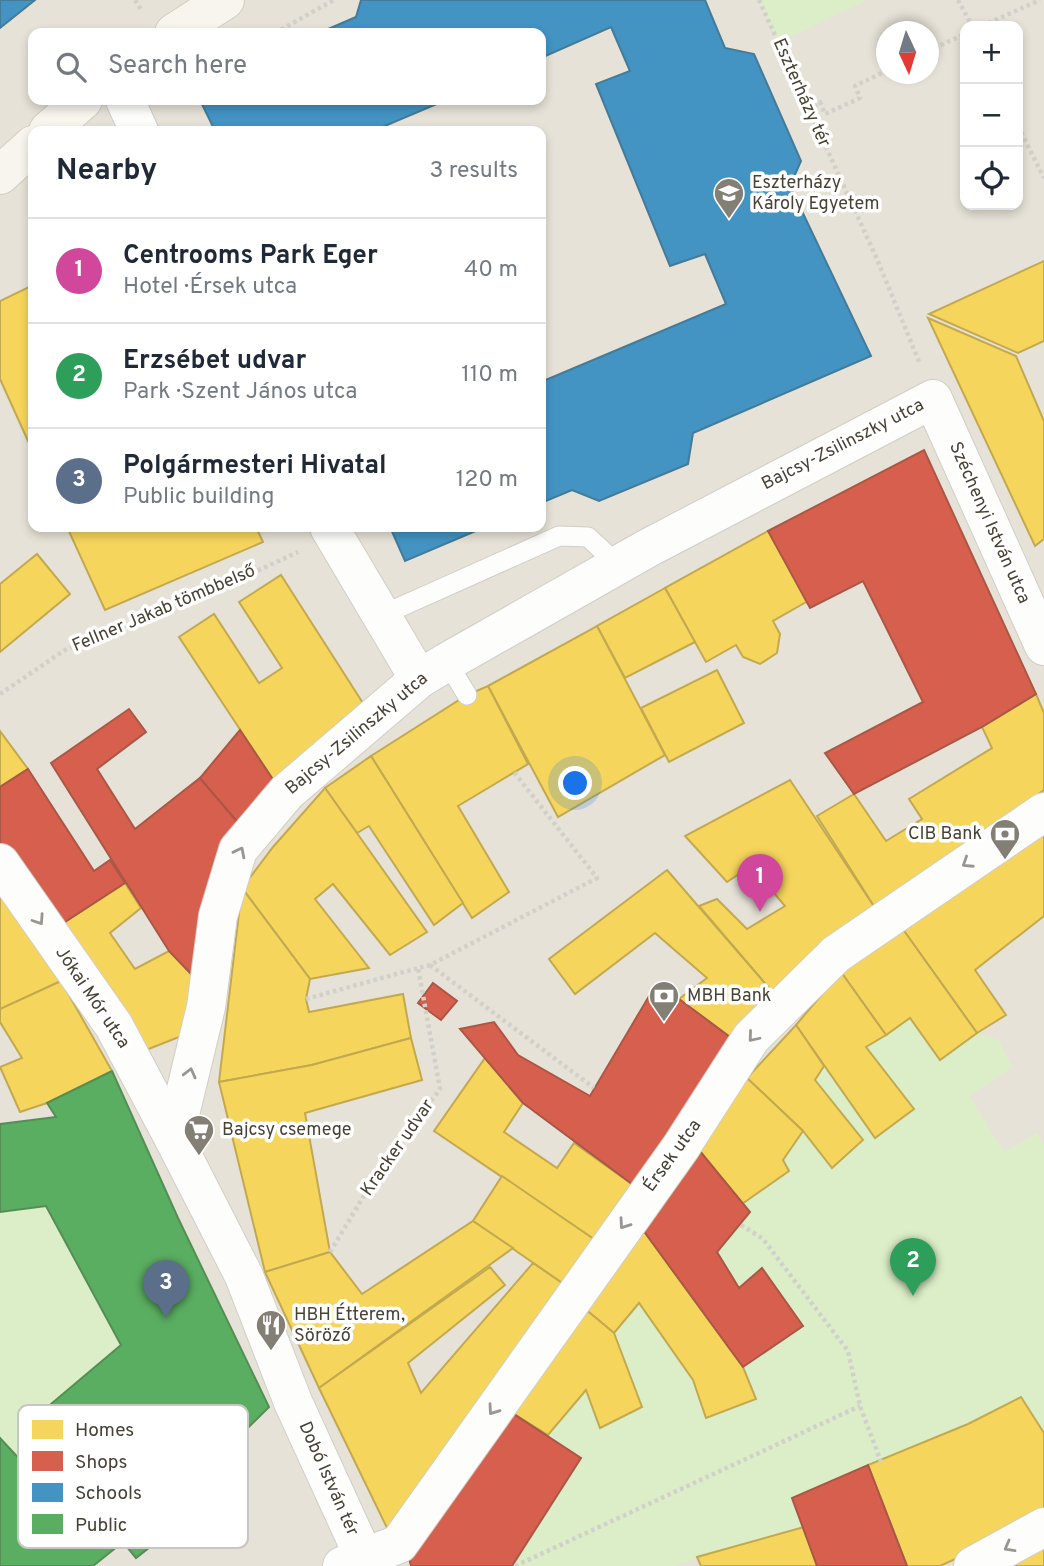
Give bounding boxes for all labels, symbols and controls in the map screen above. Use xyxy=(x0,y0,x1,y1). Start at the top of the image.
north arrow xyxy=(876,21,939,84)
map controls xyxy=(960,21,1023,210)
button: + xyxy=(960,21,1023,84)
search box xyxy=(28,28,546,105)
street label: Eszterházy tér xyxy=(767,35,835,151)
icon: search xyxy=(52,48,90,86)
text: Search here xyxy=(108,50,247,83)
button: − xyxy=(960,84,1023,147)
button: locate xyxy=(960,147,1023,210)
text: Nearby xyxy=(56,153,157,190)
text: 3 results xyxy=(429,157,518,186)
place label: Eszterházy Károly Egyetem xyxy=(752,172,880,216)
school or university icon: Eszterházy Károly Egyetem xyxy=(712,176,746,220)
text: Centrooms Park Eger xyxy=(123,240,378,273)
text: 1 xyxy=(74,256,84,285)
text: 40 m xyxy=(464,256,518,285)
text: Hotel · Érsek utca xyxy=(123,273,297,302)
text: Erzsébet udvar xyxy=(123,345,306,378)
text: 2 xyxy=(72,361,86,390)
text: 110 m xyxy=(461,361,518,390)
text: Park · Szent János utca xyxy=(123,378,357,407)
street label: Bajcsy-Zsilinszky utca xyxy=(758,394,928,496)
street label: Széchenyi István utca xyxy=(943,439,1035,607)
text: Polgármesteri Hivatal xyxy=(123,450,387,483)
text: 3 xyxy=(72,466,86,495)
text: 120 m xyxy=(456,466,518,495)
text: Public building xyxy=(123,483,275,512)
street label: Fellner Jakab tömbbelső xyxy=(69,560,260,658)
street label: Bajcsy-Zsilinszky utca xyxy=(281,668,433,800)
your location xyxy=(558,766,592,800)
bank icon: CIB Bank xyxy=(988,817,1022,861)
place label: CIB Bank xyxy=(908,823,982,846)
one-way arrow xyxy=(231,847,245,859)
pin: 1 xyxy=(737,854,783,912)
one-way arrow xyxy=(962,855,975,867)
one-way arrow xyxy=(30,912,43,925)
street label: Jókai Mór utca xyxy=(49,943,135,1053)
bank icon: MBH Bank xyxy=(647,979,681,1023)
place label: MBH Bank xyxy=(687,985,771,1008)
one-way arrow xyxy=(749,1029,761,1042)
one-way arrow xyxy=(182,1067,196,1079)
street label: Kracker udvar xyxy=(356,1095,440,1201)
supermarket icon: Bajcsy csemege xyxy=(182,1113,216,1157)
street label: Érsek utca xyxy=(637,1114,707,1197)
place label: Bajcsy csemege xyxy=(222,1119,351,1142)
one-way arrow xyxy=(620,1216,632,1229)
pin: 2 xyxy=(890,1238,936,1296)
pin: 3 xyxy=(143,1260,189,1318)
place label: HBH Étterem, Söröző xyxy=(294,1302,405,1348)
restaurant icon: HBH Étterem, Söröző xyxy=(254,1308,288,1352)
one-way arrow xyxy=(489,1402,501,1415)
legend xyxy=(18,1405,248,1548)
street label: Dobó István tér xyxy=(293,1418,363,1540)
text: Homes xyxy=(75,1419,134,1443)
text: Shops xyxy=(75,1451,127,1475)
text: Schools xyxy=(75,1482,142,1506)
text: Public xyxy=(75,1514,127,1538)
one-way arrow xyxy=(1003,1539,1016,1552)

